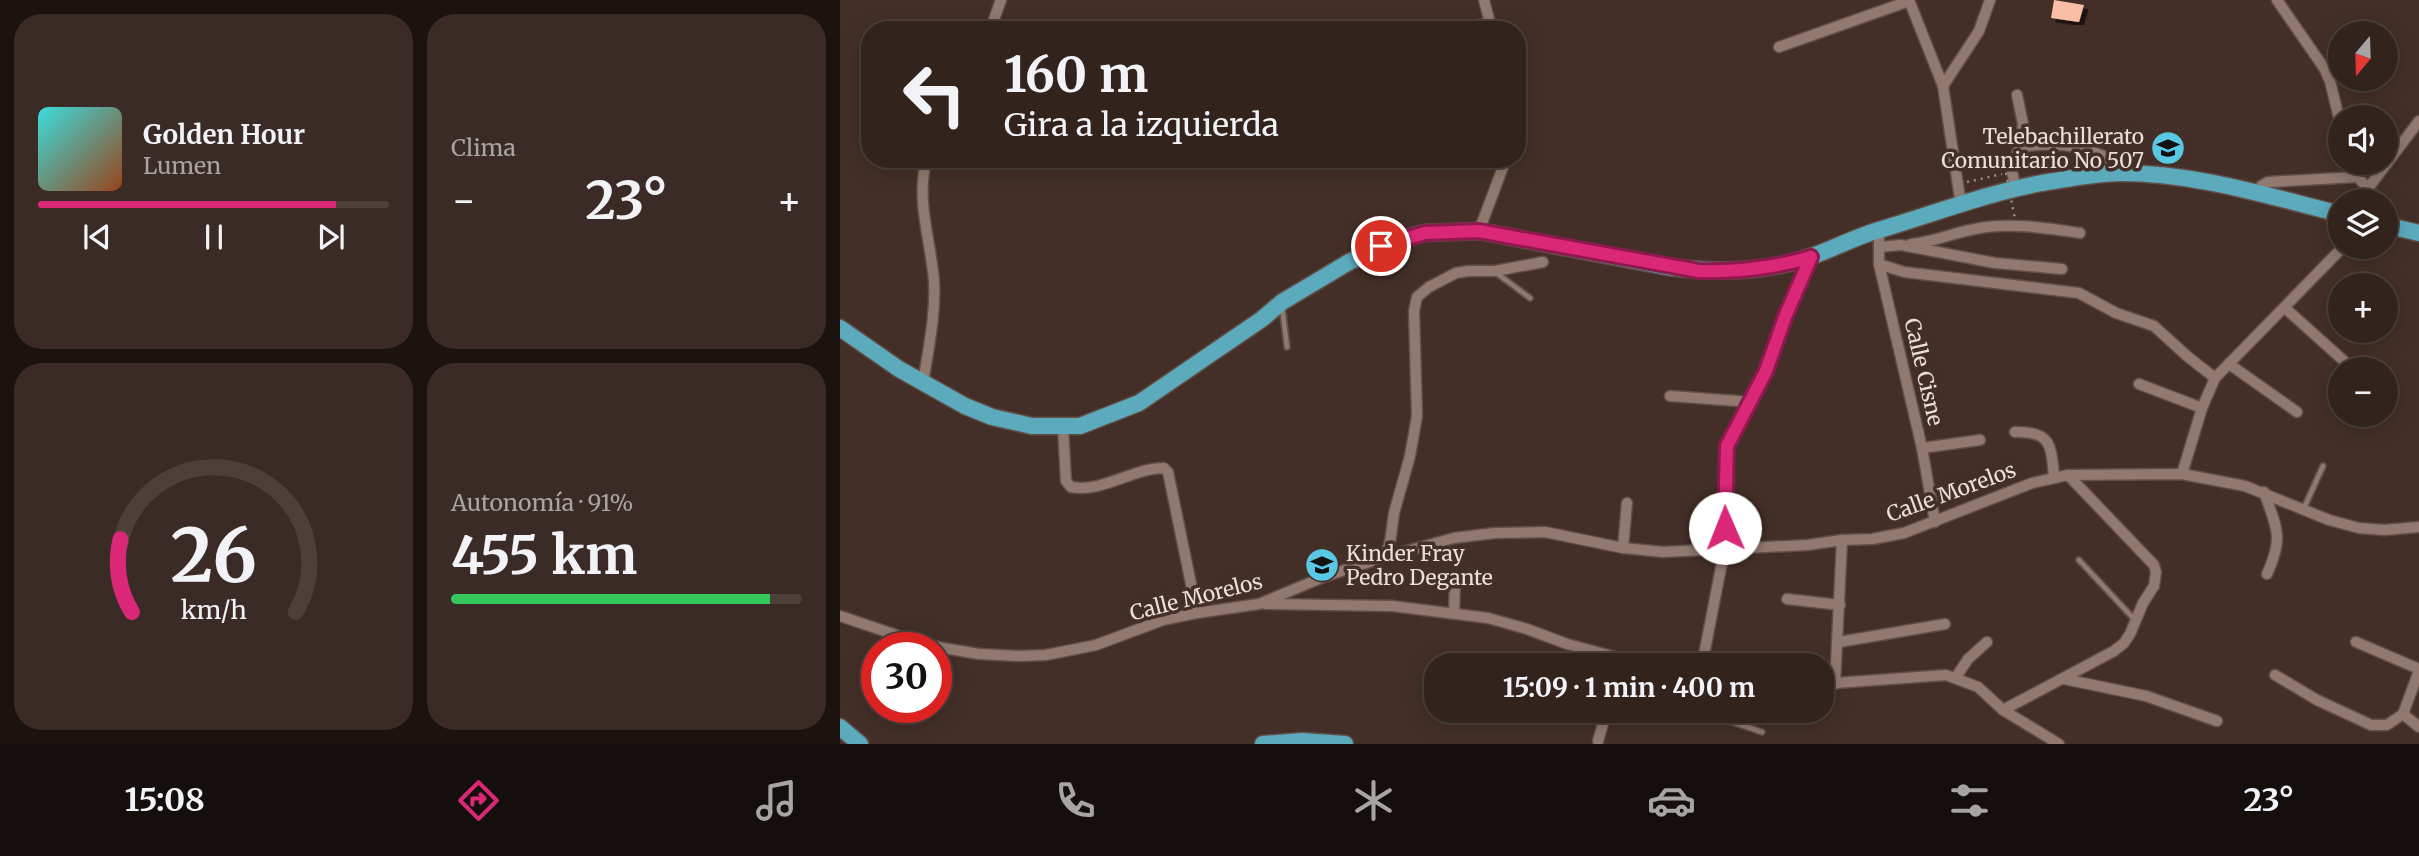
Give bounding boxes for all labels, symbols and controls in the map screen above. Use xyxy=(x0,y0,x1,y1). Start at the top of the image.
north arrow xyxy=(2328,21,2398,91)
map controls xyxy=(2328,21,2398,427)
text: 160 m xyxy=(1004,44,1148,105)
icon: left xyxy=(889,49,980,140)
text: Gira a la izquierda xyxy=(1004,105,1279,145)
button: sound xyxy=(2328,105,2398,175)
text: Golden Hour xyxy=(143,118,305,151)
place label: Telebachillerato Comunitario No 507 xyxy=(1941,123,2144,174)
school or university icon: Telebachillerato Comunitario No 507 xyxy=(2149,129,2187,167)
text: Clima xyxy=(451,133,516,162)
text: Lumen xyxy=(143,151,221,180)
text: 23° xyxy=(585,168,668,233)
text: − xyxy=(451,177,476,224)
text: + xyxy=(777,177,802,224)
button: layers xyxy=(2328,189,2398,259)
pin xyxy=(1351,216,1411,276)
icon: previous xyxy=(78,218,116,256)
icon: pause xyxy=(195,218,233,256)
icon: next xyxy=(312,218,350,256)
icon: arrive xyxy=(1362,227,1400,265)
button: + xyxy=(2328,273,2398,343)
street label: Calle Cisne xyxy=(1899,316,1949,428)
button: − xyxy=(2328,357,2398,427)
street label: Calle Morelos xyxy=(1883,456,2019,528)
text: Autonomía · 91% xyxy=(451,488,633,517)
position arrow xyxy=(1688,491,1762,565)
text: 26 xyxy=(170,511,257,603)
text: 455 km xyxy=(451,523,637,588)
place label: Kinder Fray Pedro Degante xyxy=(1346,540,1493,591)
school or university icon: Kinder Fray Pedro Degante xyxy=(1303,546,1341,584)
street label: Calle Morelos xyxy=(1127,567,1265,627)
text: km/h xyxy=(180,594,247,626)
speed limit sign: 30 xyxy=(861,632,952,723)
text: 15:09 · 1 min · 400 m xyxy=(1503,671,1755,704)
icon: directions xyxy=(454,776,503,825)
icon: music xyxy=(752,776,801,825)
icon: phone xyxy=(1051,776,1100,825)
icon: climate xyxy=(1349,776,1398,825)
icon: car xyxy=(1647,776,1696,825)
icon: filters xyxy=(1945,776,1994,825)
text: 15:08 xyxy=(125,780,205,820)
text: 23° xyxy=(2244,780,2294,820)

